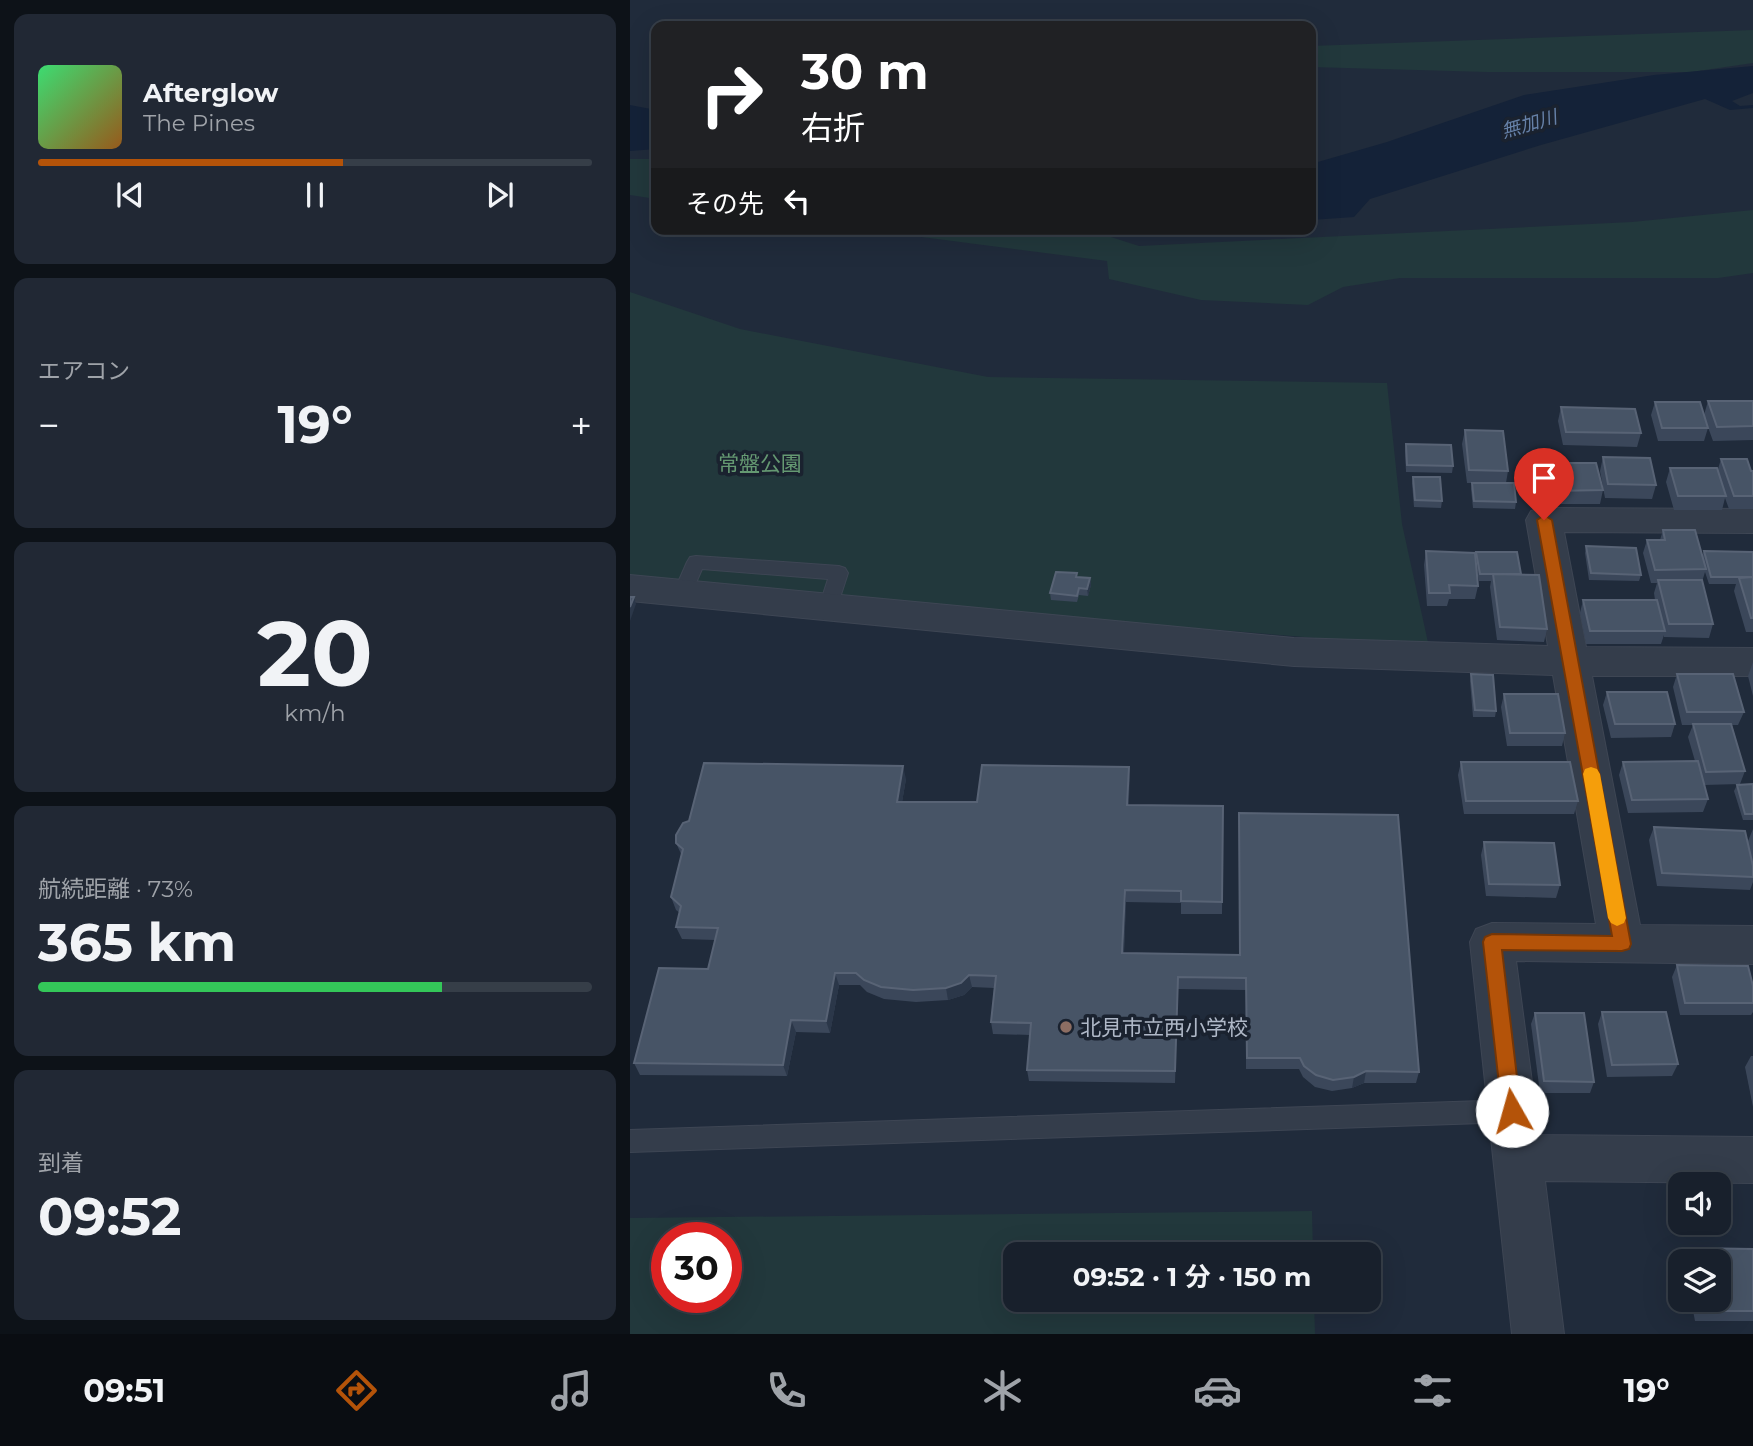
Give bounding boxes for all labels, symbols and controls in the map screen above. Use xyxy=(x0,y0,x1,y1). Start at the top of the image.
text: 30 m xyxy=(801,42,929,101)
icon: right xyxy=(686,49,777,140)
text: Afterglow xyxy=(143,77,278,109)
water label: 無加川 xyxy=(1498,105,1561,143)
text: 右折 xyxy=(801,108,865,147)
text: The Pines xyxy=(143,109,255,137)
icon: previous xyxy=(111,176,149,214)
icon: pause xyxy=(296,176,334,214)
icon: next xyxy=(481,176,519,214)
icon: left xyxy=(778,182,816,220)
text: その先 xyxy=(686,188,764,220)
text: エアコン xyxy=(38,357,130,385)
text: 19° xyxy=(277,393,353,456)
text: − xyxy=(38,402,60,449)
text: + xyxy=(570,402,592,449)
pin xyxy=(1514,448,1574,520)
park label: 常盤公園 xyxy=(718,451,802,476)
icon: arrive xyxy=(1525,459,1563,497)
text: 20 xyxy=(257,598,373,709)
text: km/h xyxy=(284,699,346,727)
text: 航続距離 · 73% xyxy=(38,875,193,903)
text: 365 km xyxy=(38,911,236,974)
place label: 北見市立西小学校 xyxy=(1080,1015,1248,1040)
marker: 北見市立西小学校 xyxy=(1058,1019,1074,1035)
position arrow xyxy=(1475,1074,1549,1148)
text: 到着 xyxy=(38,1149,84,1177)
map controls xyxy=(1668,1172,1731,1312)
button: sound xyxy=(1668,1172,1731,1235)
text: 09:52 xyxy=(38,1185,181,1248)
speed limit sign: 30 xyxy=(651,1222,742,1313)
button: layers xyxy=(1668,1249,1731,1312)
text: 09:52 · 1 分 · 150 m xyxy=(1073,1261,1311,1293)
icon: directions xyxy=(332,1366,381,1415)
icon: music xyxy=(547,1366,596,1415)
icon: phone xyxy=(762,1366,811,1415)
icon: climate xyxy=(978,1366,1027,1415)
icon: car xyxy=(1193,1366,1242,1415)
icon: filters xyxy=(1408,1366,1457,1415)
text: 09:51 xyxy=(83,1371,165,1410)
text: 19° xyxy=(1623,1371,1670,1410)

